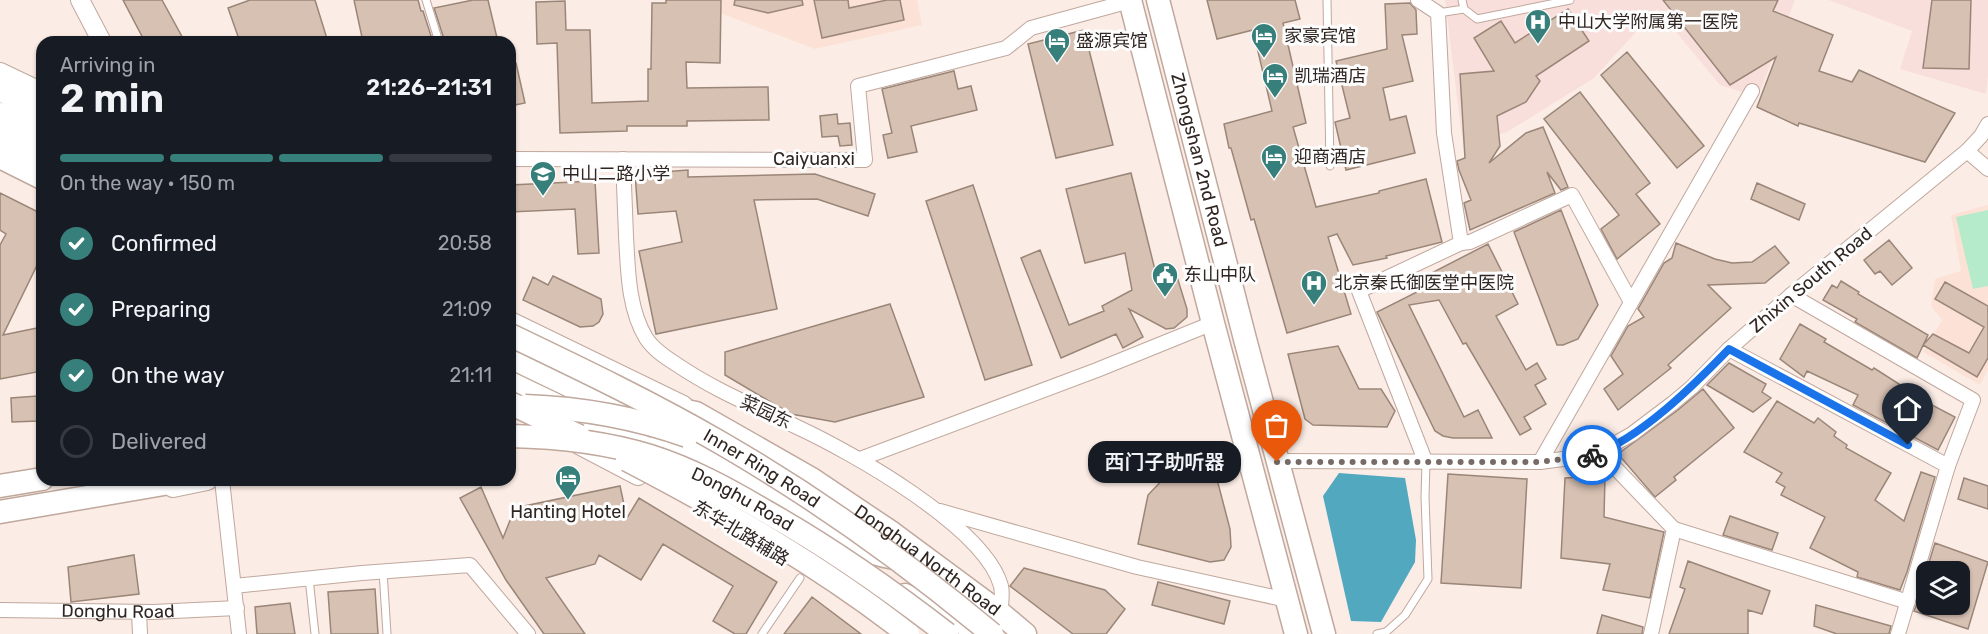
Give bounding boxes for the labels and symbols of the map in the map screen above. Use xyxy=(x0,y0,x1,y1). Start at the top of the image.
hospital icon: 中山大学附属第一医院 xyxy=(1523,7,1553,45)
place label: 中山大学附属第一医院 xyxy=(1558,11,1738,33)
hotel icon: 家豪宾馆 xyxy=(1249,21,1279,59)
place label: 家豪宾馆 xyxy=(1284,25,1356,47)
hotel icon: 盛源宾馆 xyxy=(1042,26,1072,64)
place label: 盛源宾馆 xyxy=(1076,30,1148,52)
hotel icon: 凯瑞酒店 xyxy=(1260,61,1290,99)
place label: 凯瑞酒店 xyxy=(1294,65,1366,87)
street label: Zhongshan 2nd Road xyxy=(1166,71,1232,249)
hotel icon: 迎商酒店 xyxy=(1259,142,1289,180)
place label: 迎商酒店 xyxy=(1294,146,1366,168)
street label: Caiyuanxi xyxy=(773,148,855,170)
school or university icon: 中山二路小学 xyxy=(528,159,558,197)
place label: 中山二路小学 xyxy=(562,163,670,185)
street label: Zhixin South Road xyxy=(1745,222,1877,338)
public building icon: 东山中队 xyxy=(1150,260,1180,298)
place label: 东山中队 xyxy=(1184,264,1256,286)
hospital icon: 北京秦氏御医堂中医院 xyxy=(1299,268,1329,306)
place label: 北京秦氏御医堂中医院 xyxy=(1334,272,1514,294)
pin xyxy=(1882,383,1933,445)
street label: 菜园东 xyxy=(737,391,795,433)
pin xyxy=(1251,400,1302,462)
street label: Inner Ring Road xyxy=(700,424,824,513)
courier xyxy=(1562,425,1622,485)
callout: 西门子助听器 xyxy=(1088,441,1241,483)
street label: Donghu Road xyxy=(688,462,797,536)
hotel icon: Hanting Hotel xyxy=(553,463,583,501)
street label: 东华北路辅路 xyxy=(689,496,793,570)
street label: Donghua North Road xyxy=(850,500,1005,621)
place label: Hanting Hotel xyxy=(510,501,626,523)
street label: Donghu Road xyxy=(61,600,175,623)

